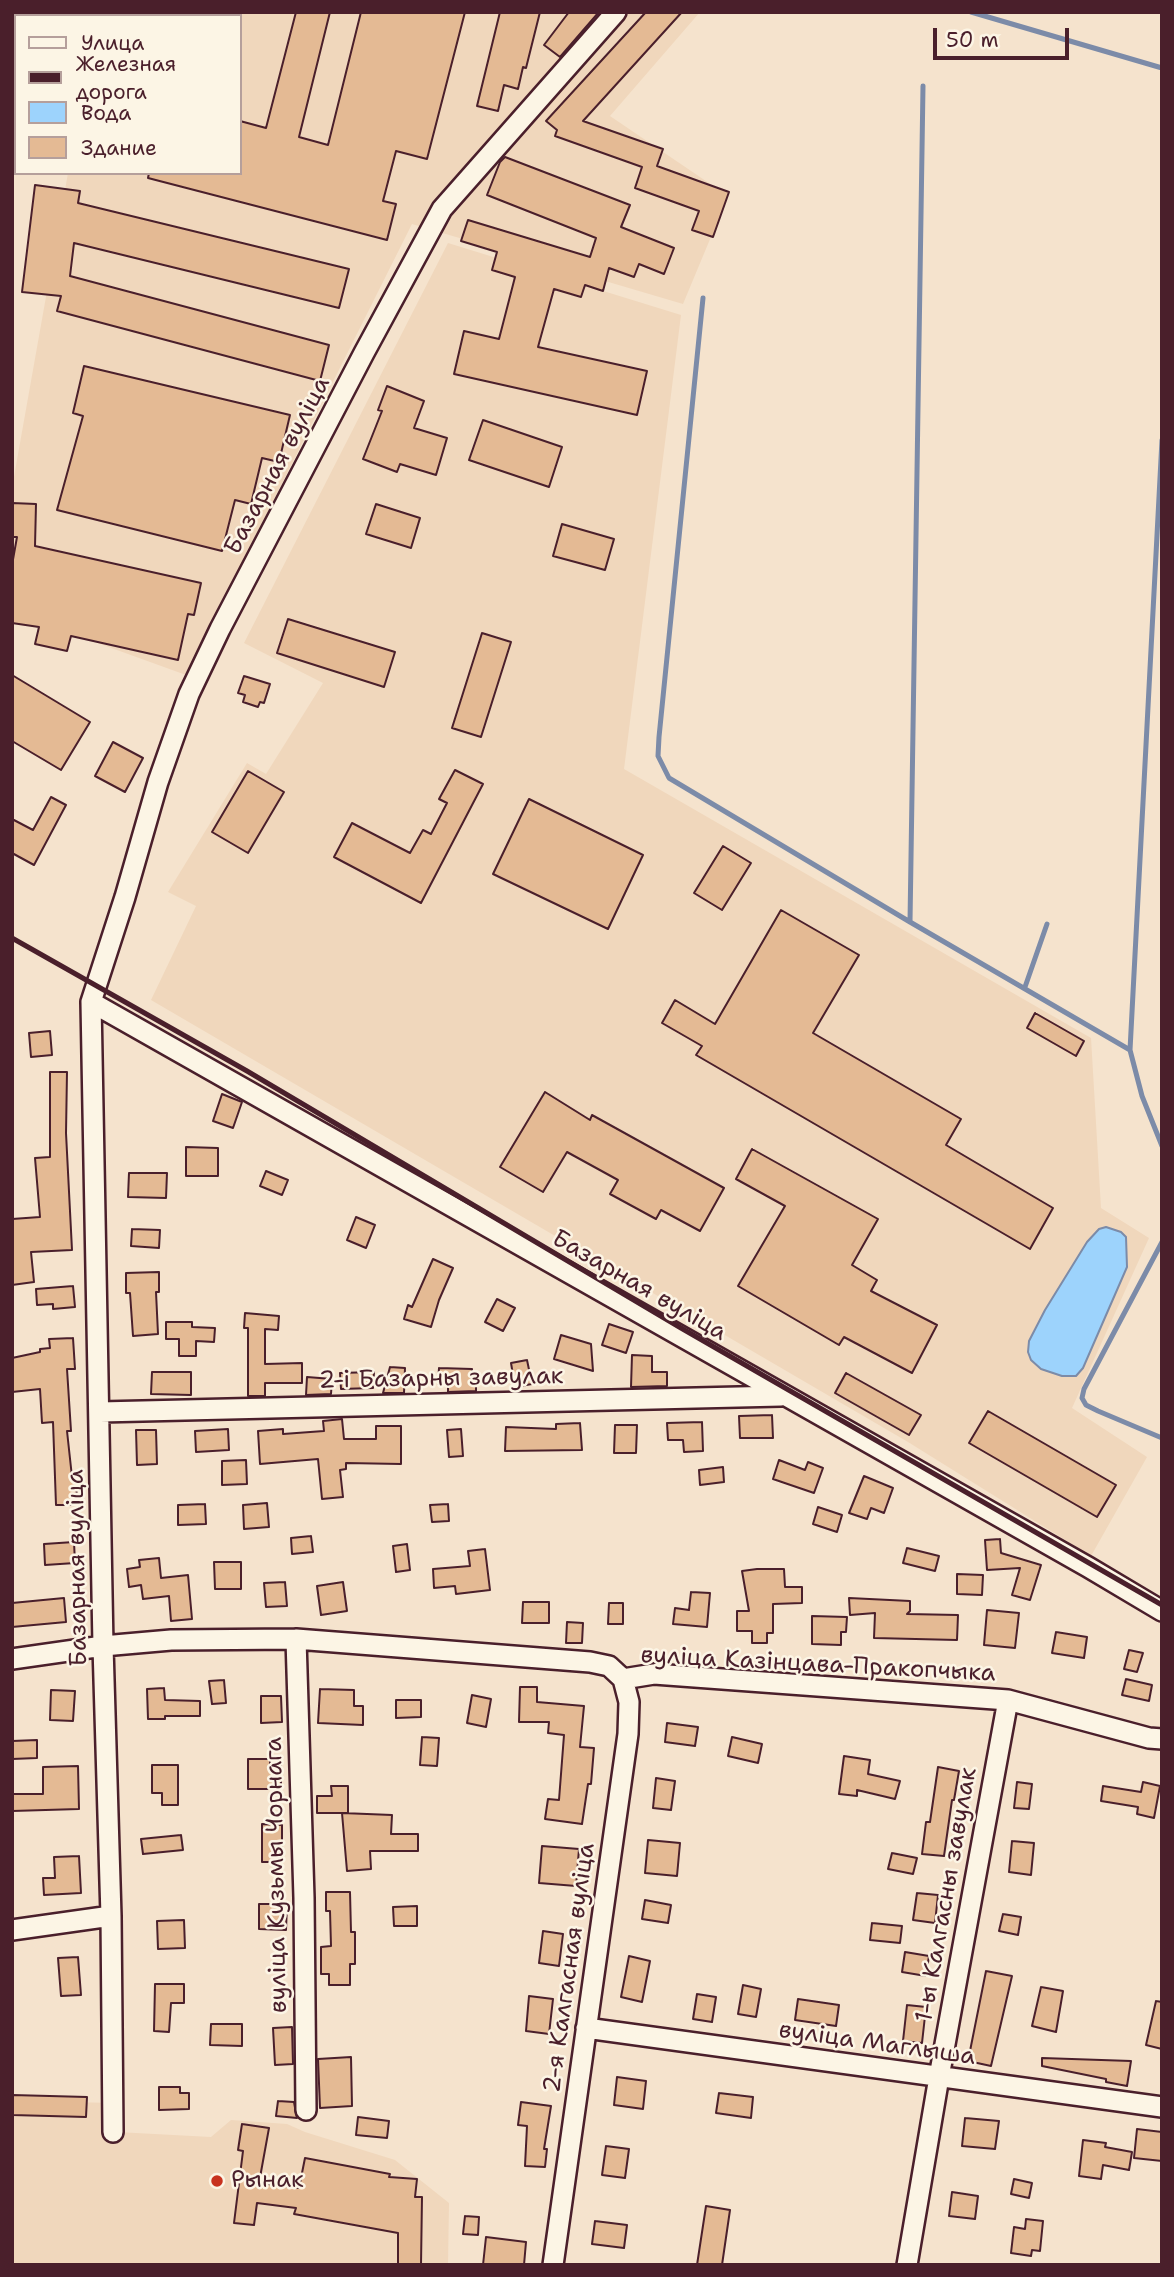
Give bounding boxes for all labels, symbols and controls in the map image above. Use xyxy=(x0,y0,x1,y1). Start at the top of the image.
legend xyxy=(14,14,242,175)
scale bar xyxy=(936,14,1072,58)
text: 50 m xyxy=(946,26,999,54)
text: Улица xyxy=(81,29,144,57)
text: Железная дорога xyxy=(76,50,176,106)
text: Вода xyxy=(81,99,131,127)
text: Здание xyxy=(81,134,157,162)
street label: Базарная вуліца xyxy=(219,372,337,560)
street label: Базарная вуліца xyxy=(546,1224,732,1348)
street label: 2-і Базарны завулак xyxy=(318,1362,564,1396)
street label: Базарная вуліца xyxy=(62,1469,94,1667)
street label: вуліца Казінцава-Пракопчыка xyxy=(640,1641,996,1689)
street label: вуліца Кузьмы Чорнага xyxy=(260,1737,294,2013)
street label: 1-ы Калгасны завулак xyxy=(910,1765,984,2025)
street label: 2-я Калгасная вуліца xyxy=(538,1841,602,2095)
street label: вуліца Маглыша xyxy=(777,2016,977,2072)
place label: Рынак xyxy=(231,2167,304,2195)
marker: Рынак xyxy=(209,2173,225,2189)

